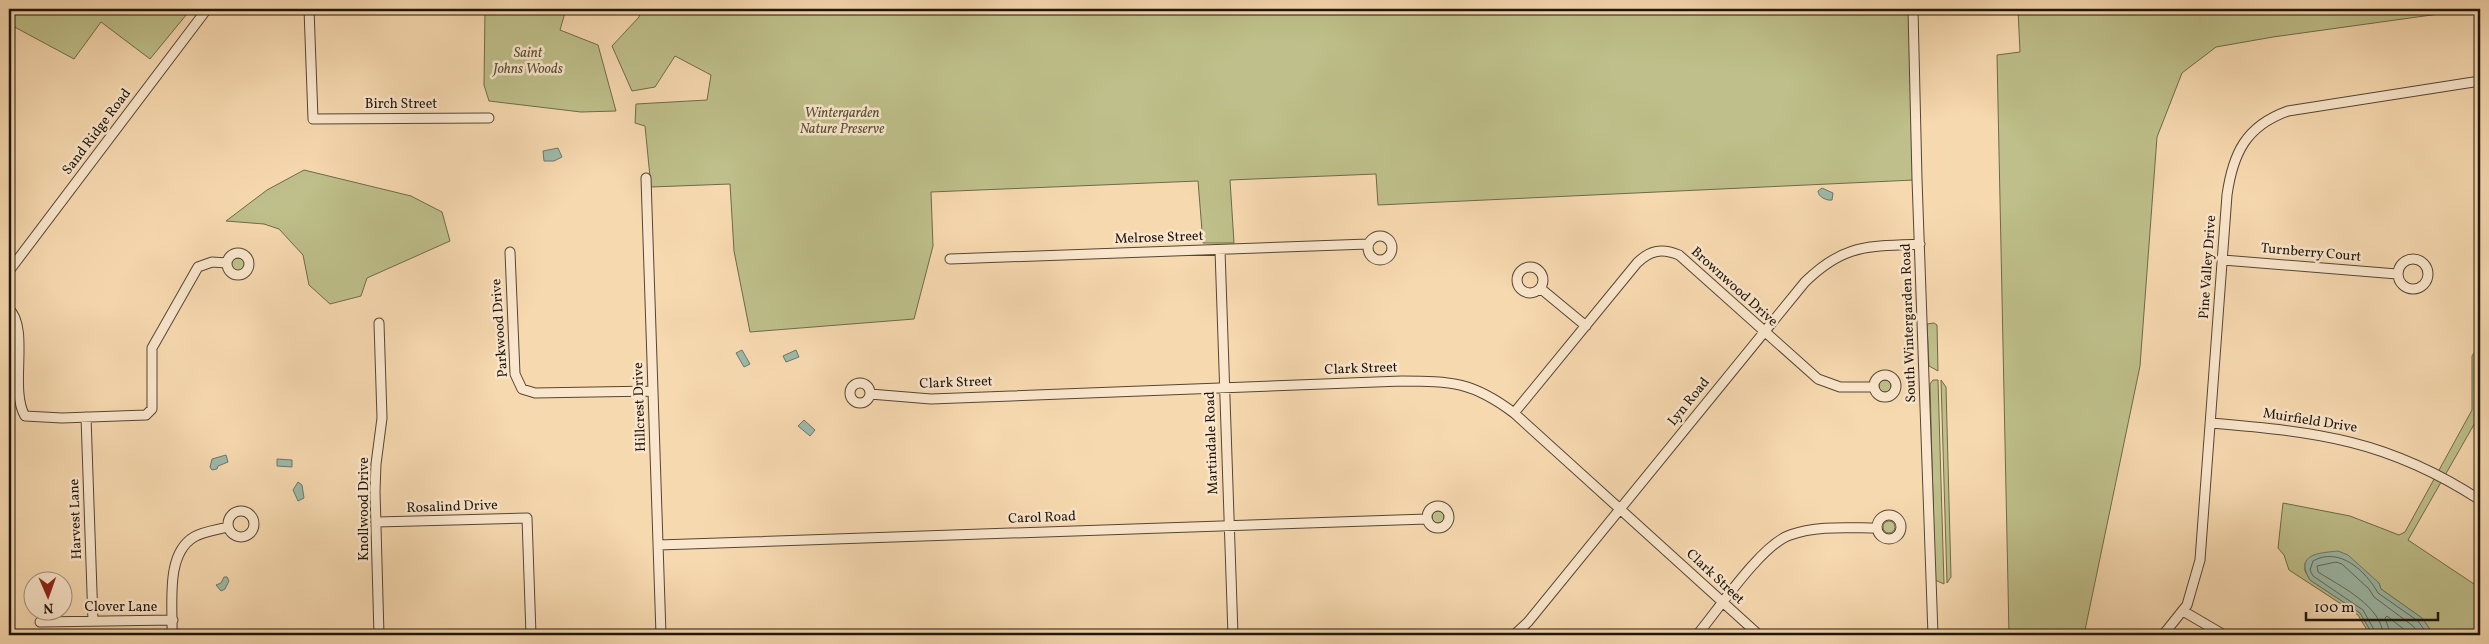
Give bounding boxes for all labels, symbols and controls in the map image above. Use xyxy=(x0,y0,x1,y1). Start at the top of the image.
park label: Saint Johns Woods xyxy=(491,44,563,79)
street label: Sand Ridge Road xyxy=(58,85,136,179)
street label: Birch Street xyxy=(365,95,437,114)
park label: Wintergarden Nature Preserve xyxy=(800,104,884,139)
street label: Pine Valley Drive xyxy=(2195,214,2221,320)
street label: Melrose Street xyxy=(1114,227,1204,249)
street label: Turnberry Court xyxy=(2260,239,2362,267)
street label: Brownwood Drive xyxy=(1686,243,1782,331)
street label: South Wintergarden Road xyxy=(1897,243,1921,403)
street label: Parkwood Drive xyxy=(487,278,513,378)
street label: Clark Street xyxy=(1324,358,1398,380)
street label: Hillcrest Drive xyxy=(629,361,651,452)
street label: Clark Street xyxy=(919,372,993,394)
street label: Lyn Road xyxy=(1664,374,1714,430)
street label: Martindale Road xyxy=(1201,391,1223,495)
street label: Muirfield Drive xyxy=(2261,404,2359,438)
street label: Knollwood Drive xyxy=(355,457,374,561)
street label: Harvest Lane xyxy=(65,478,87,560)
street label: Rosalind Drive xyxy=(406,496,498,518)
street label: Carol Road xyxy=(1008,507,1076,529)
street label: Clark Street xyxy=(1682,545,1748,609)
north arrow xyxy=(22,572,72,622)
scale bar xyxy=(2306,589,2439,621)
text: N xyxy=(43,598,54,617)
street label: Clover Lane xyxy=(85,598,158,617)
text: 100 m xyxy=(2314,598,2354,619)

